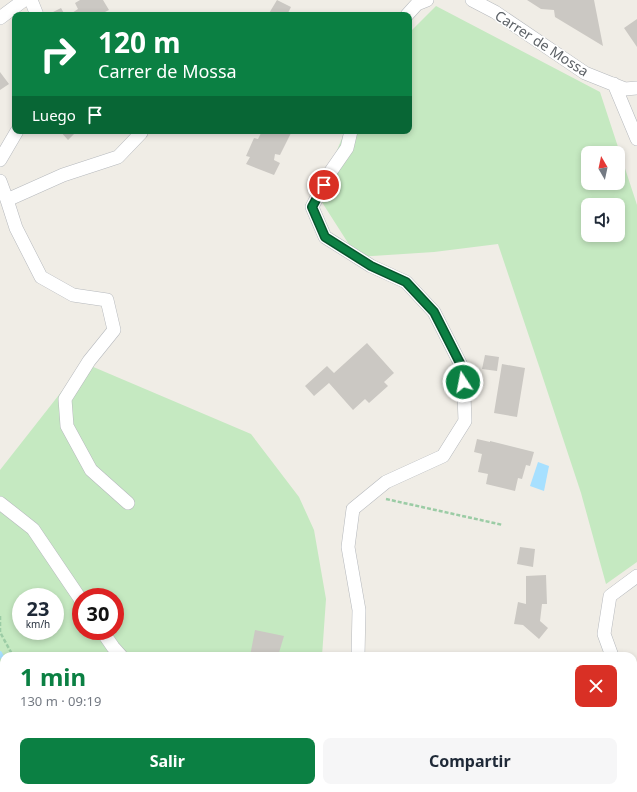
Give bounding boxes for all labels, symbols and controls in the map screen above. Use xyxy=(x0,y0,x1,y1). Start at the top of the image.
street label: Carrer de Mossa xyxy=(492,6,592,80)
text: 120 m xyxy=(98,23,181,61)
icon: right xyxy=(32,28,84,80)
text: Carrer de Mossa xyxy=(98,59,237,83)
icon: arrive xyxy=(84,104,106,126)
text: Luego xyxy=(32,105,76,125)
north arrow xyxy=(581,146,625,190)
map controls xyxy=(581,146,625,242)
pin xyxy=(307,168,341,202)
icon: arrive xyxy=(313,174,335,196)
button: sound xyxy=(581,198,625,242)
position arrow xyxy=(442,361,484,403)
speed limit sign: 30 xyxy=(72,588,124,640)
text: 23 xyxy=(27,595,49,622)
text: km/h xyxy=(26,617,50,631)
text: 1 min xyxy=(20,660,86,693)
button: close xyxy=(575,665,617,707)
text: 130 m · 09:19 xyxy=(20,692,101,710)
button: Salir xyxy=(20,738,315,784)
button: Compartir xyxy=(323,738,617,784)

